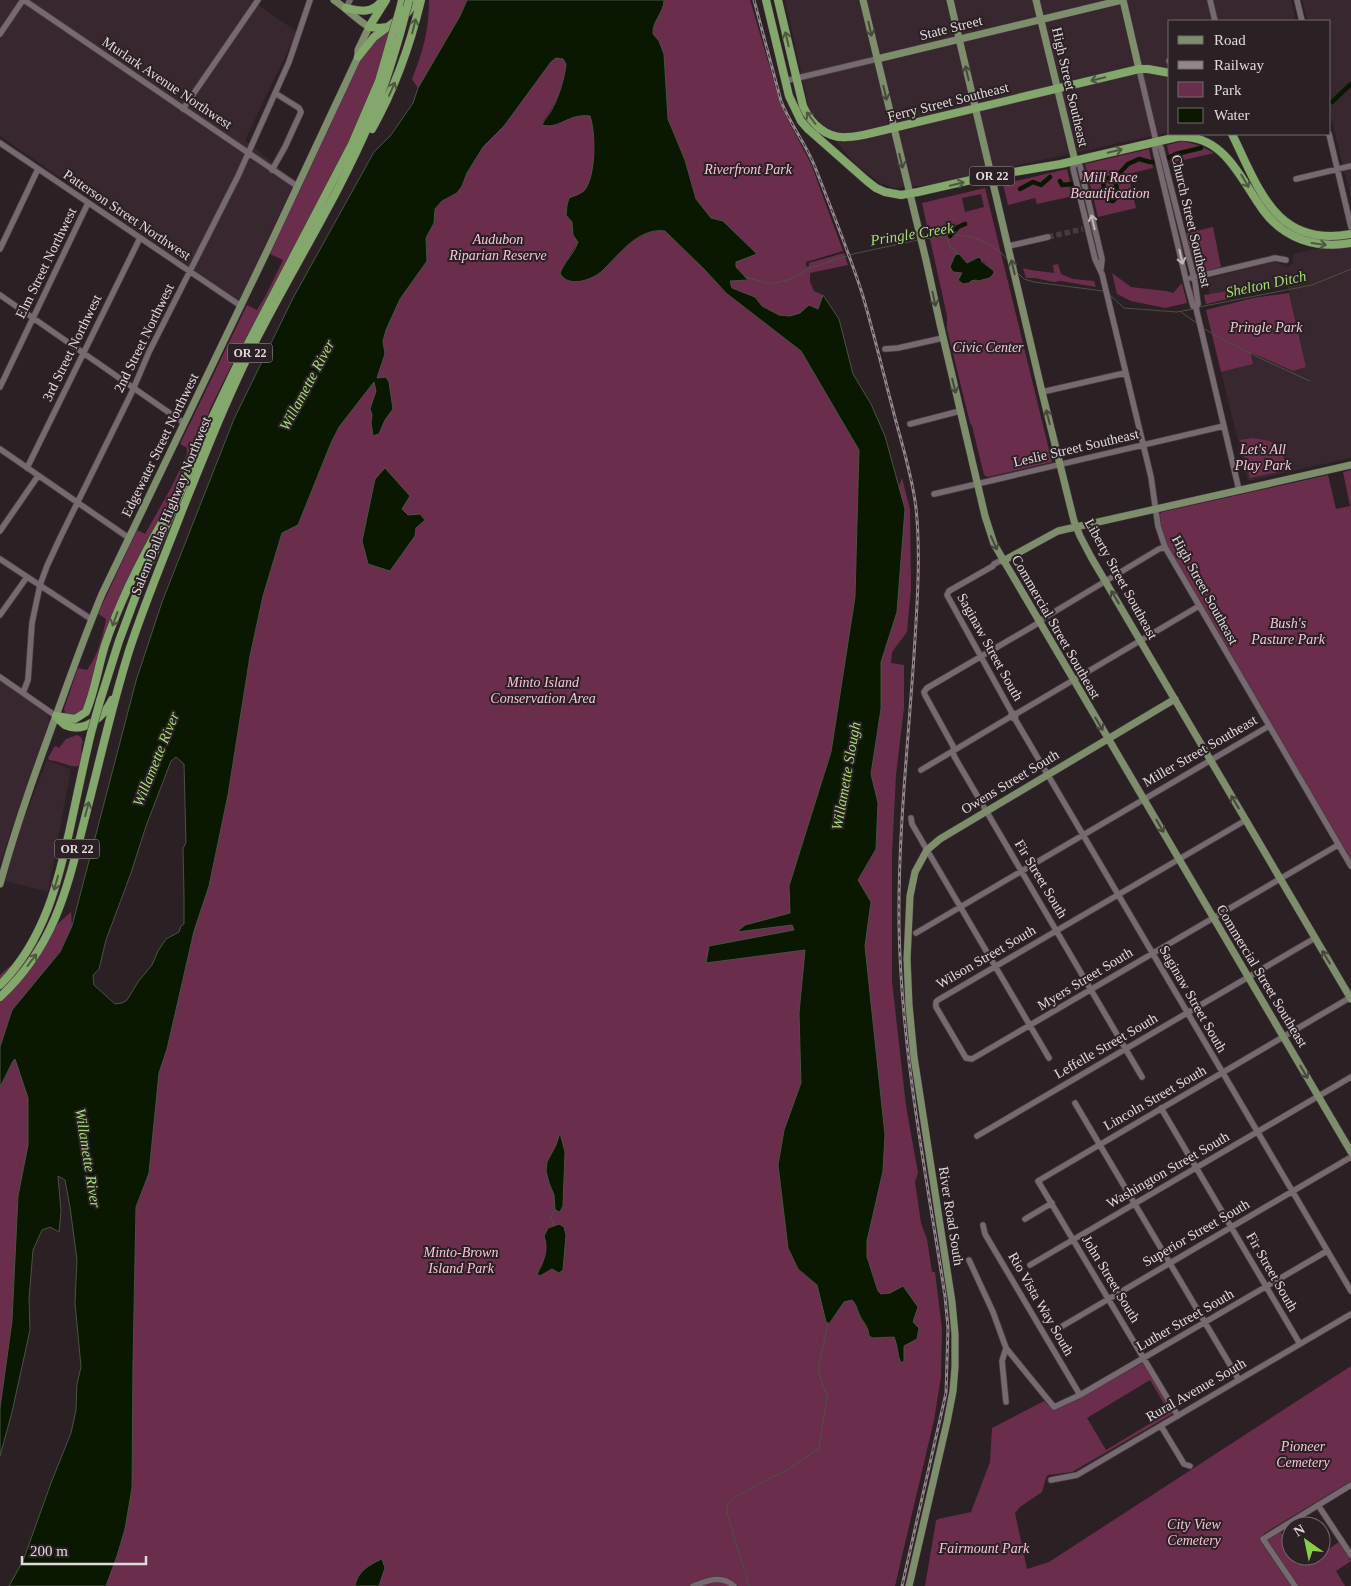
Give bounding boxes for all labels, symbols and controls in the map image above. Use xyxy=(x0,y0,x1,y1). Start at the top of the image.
street label: State Street xyxy=(918,13,984,43)
one-way arrow xyxy=(410,19,420,35)
legend xyxy=(1168,20,1331,135)
one-way arrow xyxy=(866,21,875,37)
street label: High Street Southeast xyxy=(1049,26,1091,148)
one-way arrow xyxy=(782,32,791,48)
text: Road xyxy=(1214,32,1246,48)
street label: Murlark Avenue Northwest xyxy=(99,34,235,132)
text: Railway xyxy=(1214,57,1264,73)
one-way arrow xyxy=(962,66,971,82)
one-way arrow xyxy=(1091,75,1107,84)
street label: Ferry Street Southeast xyxy=(886,80,1010,124)
one-way arrow xyxy=(388,82,398,97)
text: Park xyxy=(1214,82,1242,98)
one-way arrow xyxy=(881,85,890,101)
text: Water xyxy=(1214,107,1249,123)
one-way arrow xyxy=(805,112,816,125)
one-way arrow xyxy=(1107,146,1123,155)
one-way arrow xyxy=(897,152,906,168)
street label: Church Street Southeast xyxy=(1168,153,1214,289)
park label: Riverfront Park xyxy=(703,162,793,177)
street label: Patterson Street Northwest xyxy=(61,167,193,263)
road number: OR 22 xyxy=(970,167,1014,186)
park label: Mill Race Beautification xyxy=(1070,170,1150,201)
one-way arrow xyxy=(1240,173,1250,187)
one-way arrow xyxy=(948,179,964,188)
street label: Elm Street Northwest xyxy=(13,205,79,321)
one-way arrow xyxy=(1088,214,1097,230)
water label: Pringle Creek xyxy=(868,219,955,249)
park label: Audubon Riparian Reserve xyxy=(448,232,547,263)
one-way arrow xyxy=(1311,240,1327,250)
one-way arrow xyxy=(1177,248,1186,264)
one-way arrow xyxy=(1008,259,1017,275)
water label: Shelton Ditch xyxy=(1224,268,1308,300)
street label: 2nd Street Northwest xyxy=(111,281,177,395)
one-way arrow xyxy=(930,291,940,307)
street label: 3rd Street Northwest xyxy=(40,292,104,404)
park label: Pringle Park xyxy=(1229,320,1303,335)
water label: Willamette River xyxy=(276,337,338,433)
park label: Civic Center xyxy=(952,340,1024,355)
road number: OR 22 xyxy=(228,343,272,362)
street label: Edgewater Street Northwest xyxy=(119,371,201,519)
one-way arrow xyxy=(950,377,959,393)
one-way arrow xyxy=(1043,409,1052,425)
street label: Salem Dallas Highway Northwest xyxy=(128,415,214,597)
street label: Leslie Street Southeast xyxy=(1012,426,1140,470)
park label: Let's All Play Park xyxy=(1234,442,1292,473)
street label: Liberty Street Southeast xyxy=(1082,516,1160,642)
street label: High Street Southeast xyxy=(1169,533,1241,647)
one-way arrow xyxy=(990,535,1000,550)
street label: Commercial Street Southeast xyxy=(1009,553,1103,702)
one-way arrow xyxy=(1109,590,1119,604)
street label: Saginaw Street South xyxy=(954,591,1026,703)
one-way arrow xyxy=(109,610,119,626)
park label: Bush's Pasture Park xyxy=(1250,616,1326,647)
park label: Minto Island Conservation Area xyxy=(490,675,596,706)
water label: Willamette River xyxy=(130,709,182,809)
street label: Miller Street Southeast xyxy=(1140,712,1260,790)
one-way arrow xyxy=(1094,716,1104,730)
water label: Willamette Slough xyxy=(829,721,863,831)
street label: Owens Street South xyxy=(958,747,1062,817)
one-way arrow xyxy=(1229,795,1239,809)
one-way arrow xyxy=(83,801,93,817)
one-way arrow xyxy=(1155,818,1165,832)
street label: Fir Street South xyxy=(1012,837,1070,921)
road number: OR 22 xyxy=(54,840,100,859)
one-way arrow xyxy=(51,875,61,891)
street label: Commercial Street Southeast xyxy=(1214,902,1311,1050)
street label: Wilson Street South xyxy=(934,922,1038,992)
street label: Saginaw Street South xyxy=(1156,943,1230,1055)
street label: Myers Street South xyxy=(1035,945,1135,1013)
one-way arrow xyxy=(1321,950,1331,964)
one-way arrow xyxy=(27,953,37,967)
street label: Leffelle Street South xyxy=(1052,1010,1160,1082)
street label: Lincoln Street South xyxy=(1101,1063,1209,1133)
one-way arrow xyxy=(1299,1064,1309,1079)
water label: Willamette River xyxy=(72,1107,104,1209)
street label: Washington Street South xyxy=(1104,1129,1232,1211)
street label: River Road South xyxy=(936,1165,966,1267)
street label: Superior Street South xyxy=(1140,1196,1252,1270)
street label: Fir Street South xyxy=(1243,1230,1301,1314)
street label: John Street South xyxy=(1079,1233,1143,1325)
park label: Minto-Brown Island Park xyxy=(423,1245,498,1276)
street label: Rio Vista Way South xyxy=(1005,1250,1077,1358)
street label: Luther Street South xyxy=(1134,1286,1236,1354)
street label: Rural Avenue South xyxy=(1144,1355,1248,1425)
park label: Pioneer Cemetery xyxy=(1276,1439,1331,1470)
north arrow xyxy=(1281,1516,1331,1566)
park label: City View Cemetery xyxy=(1167,1517,1222,1548)
text: N xyxy=(1291,1521,1308,1540)
scale bar xyxy=(22,1534,146,1566)
park label: Fairmount Park xyxy=(938,1541,1030,1556)
text: 200 m xyxy=(30,1543,68,1559)

